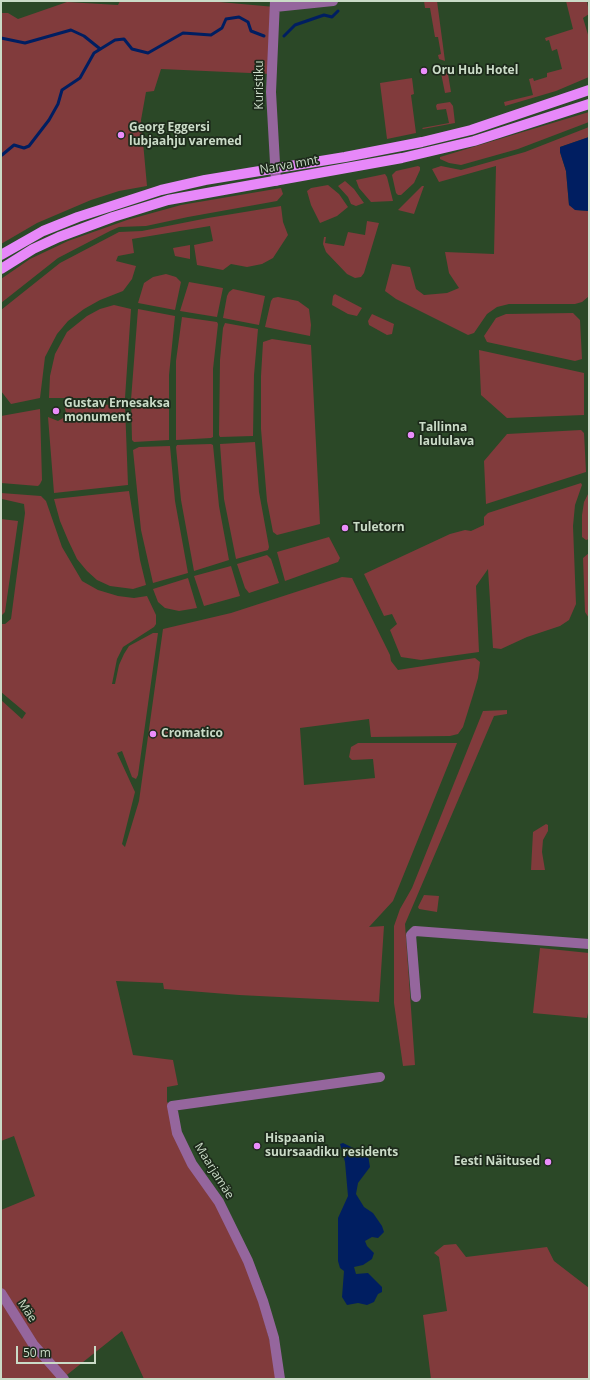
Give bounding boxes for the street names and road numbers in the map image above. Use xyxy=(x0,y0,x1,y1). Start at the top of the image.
street label: Kuristiku xyxy=(253,60,267,110)
street label: Narva mnt xyxy=(259,153,319,177)
street label: Maarjamäe xyxy=(191,1140,237,1202)
street label: Mäe xyxy=(14,1297,40,1325)

